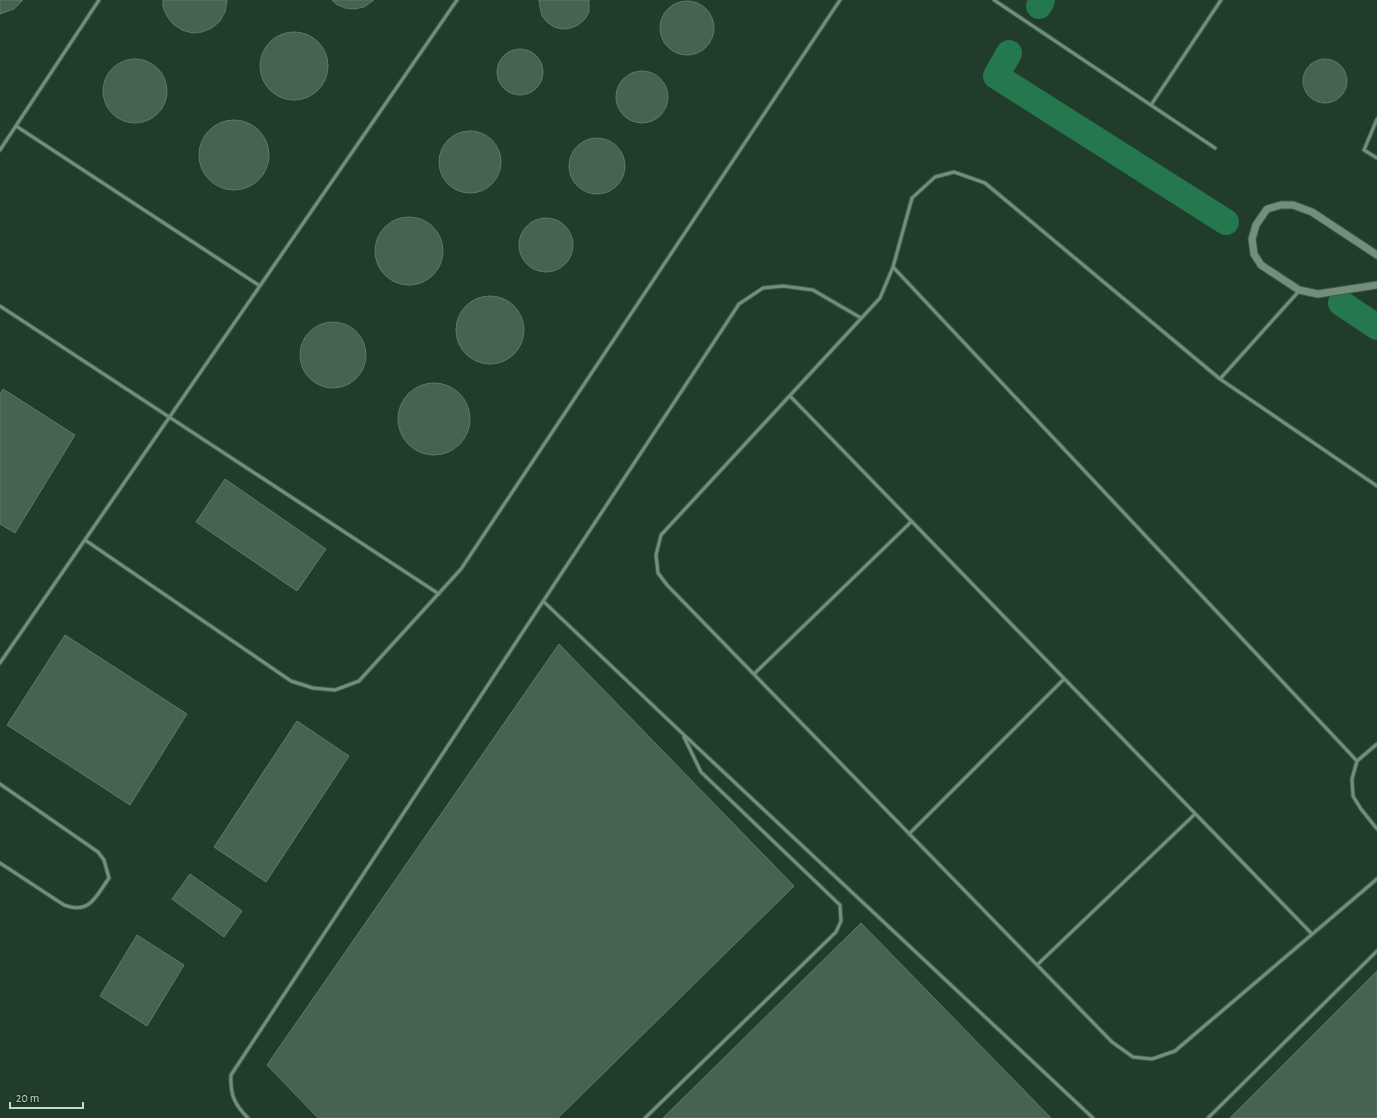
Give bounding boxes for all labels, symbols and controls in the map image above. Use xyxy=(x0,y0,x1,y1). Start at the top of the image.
scale bar xyxy=(10,1084,83,1110)
text: 20 m xyxy=(16,1092,39,1104)

